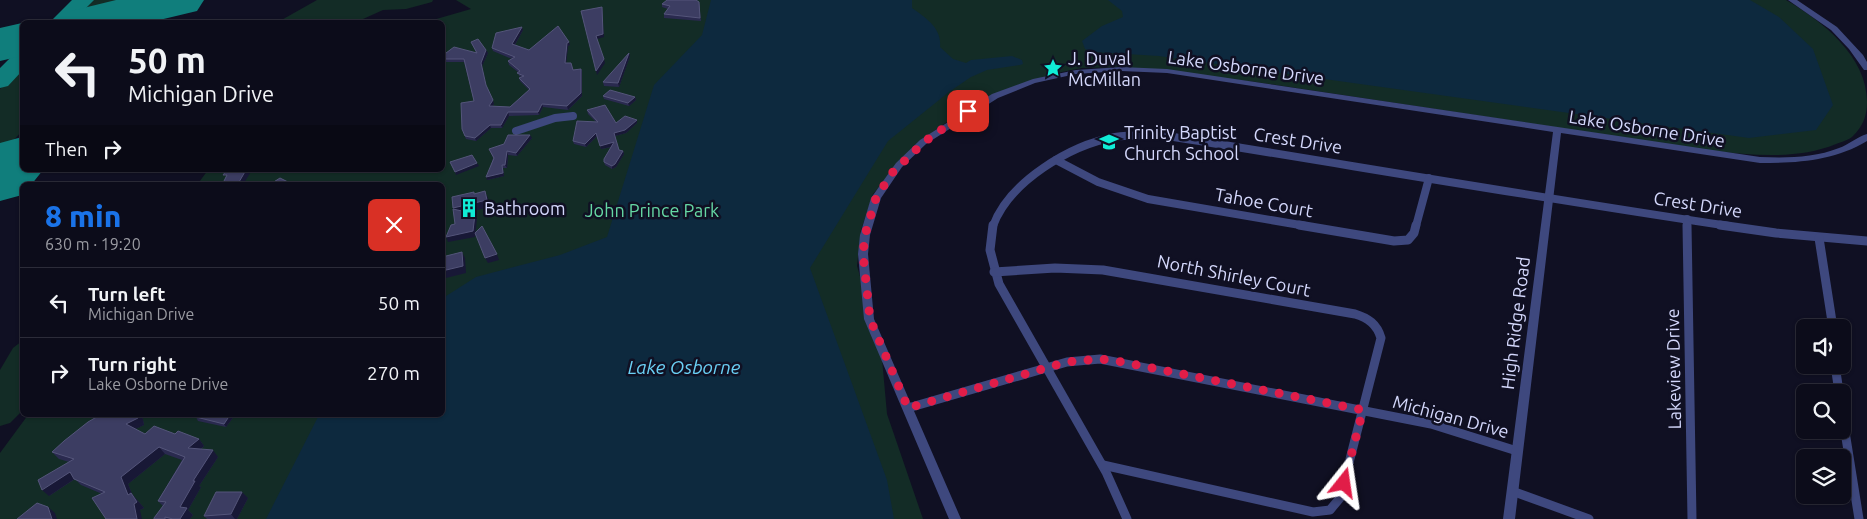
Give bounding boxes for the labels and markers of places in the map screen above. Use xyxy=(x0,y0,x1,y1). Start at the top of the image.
place label: J. Duval McMillan xyxy=(1068,48,1141,89)
place icon: J. Duval McMillan xyxy=(1042,57,1064,79)
pin xyxy=(947,90,989,132)
place label: Trinity Baptist Church School xyxy=(1124,122,1239,163)
school or university icon: Trinity Baptist Church School xyxy=(1098,131,1120,153)
building icon: Bathroom xyxy=(458,197,480,219)
place label: Bathroom xyxy=(484,198,565,218)

